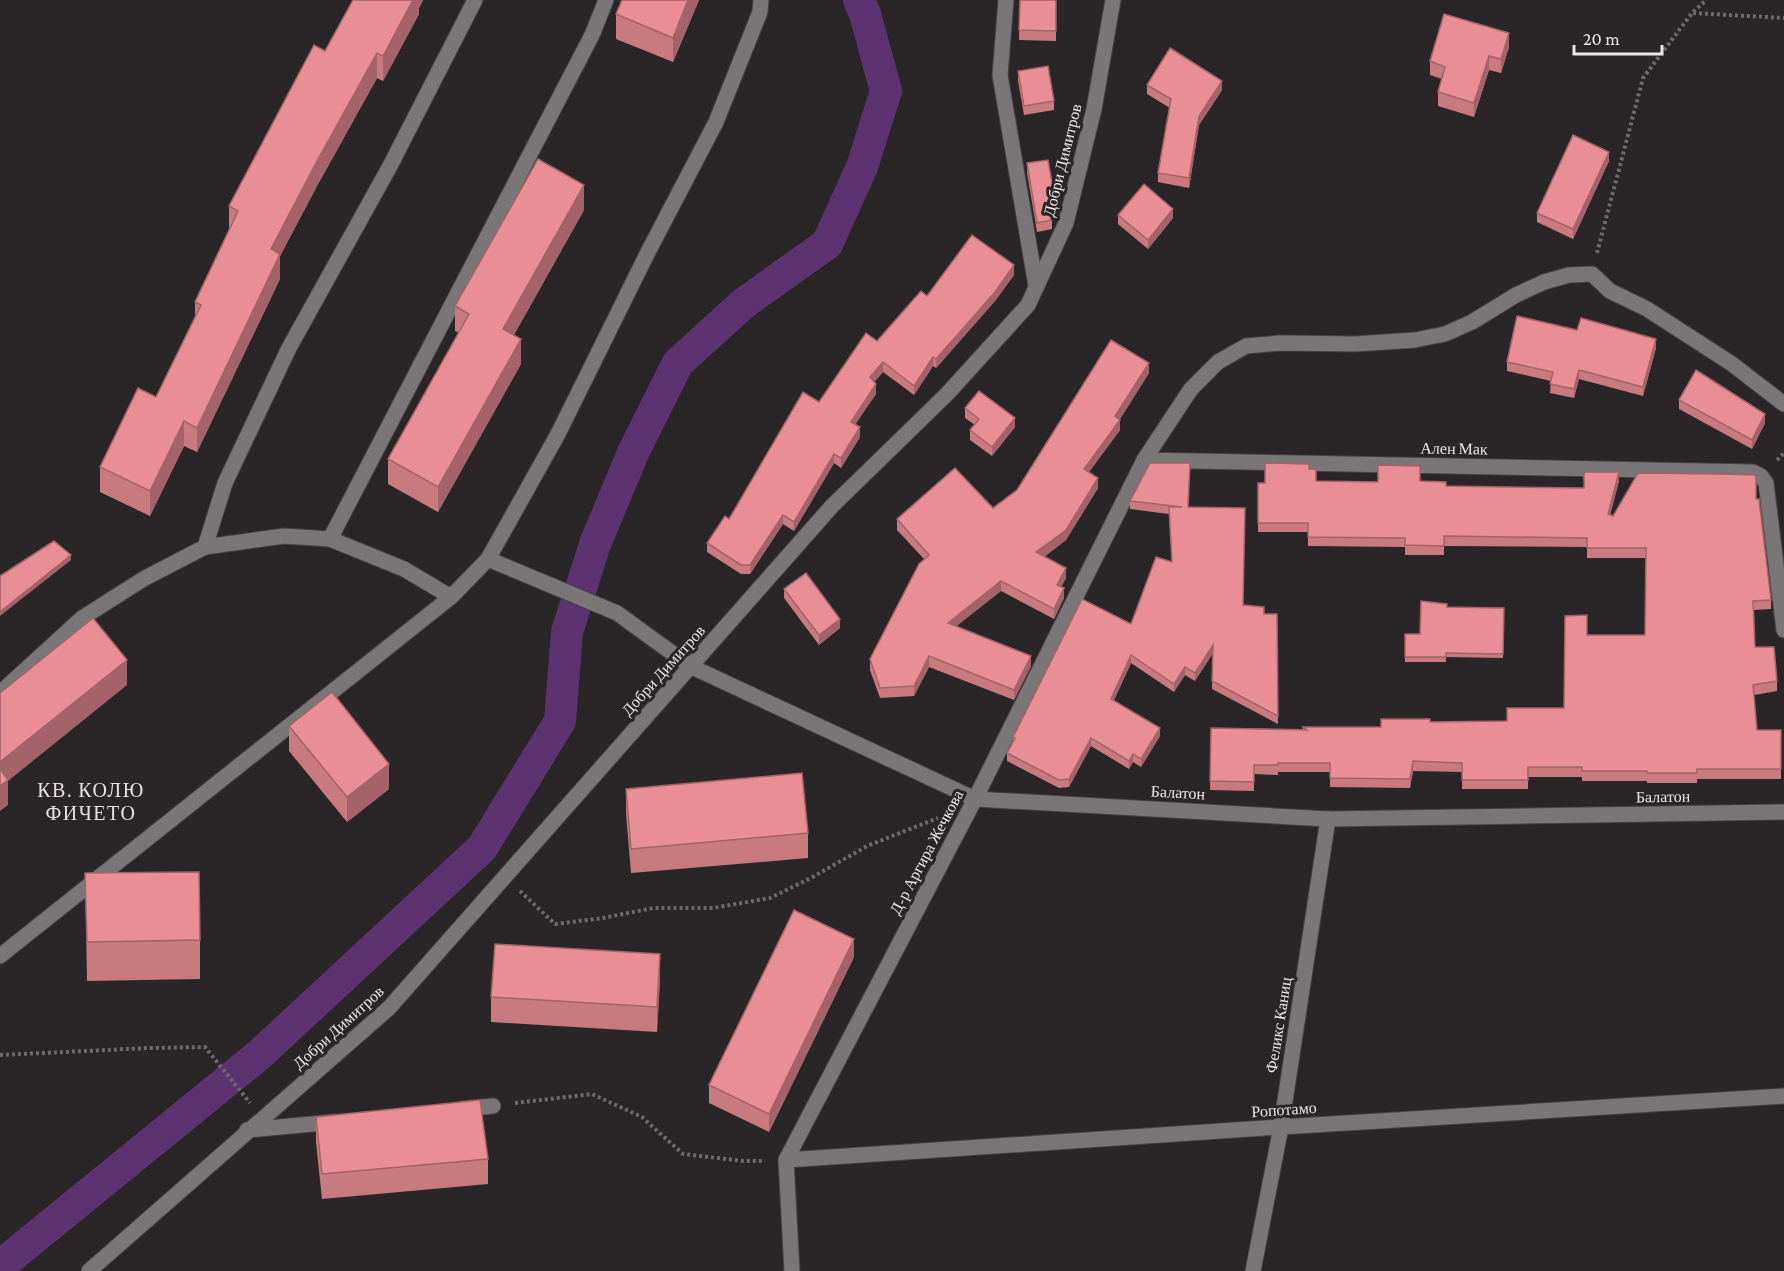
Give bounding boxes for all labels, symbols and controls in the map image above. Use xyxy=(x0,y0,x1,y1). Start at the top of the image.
scale bar xyxy=(1574,18,1662,56)
text: 20 m xyxy=(1583,29,1620,49)
street label: Добри Димитров xyxy=(1040,102,1086,218)
street label: Ален Мак xyxy=(1420,439,1488,458)
street label: Добри Димитров xyxy=(618,621,709,720)
district label: КВ. КОЛЮ ФИЧЕТО xyxy=(37,779,145,824)
street label: Балатон xyxy=(1150,783,1206,802)
street label: Д-р Аргира Жечкова xyxy=(886,787,967,918)
street label: Балатон xyxy=(1636,788,1691,805)
street label: Феликс Каниц xyxy=(1263,975,1296,1074)
street label: Добри Димитров xyxy=(290,982,388,1073)
street label: Ропотамо xyxy=(1251,1099,1317,1120)

